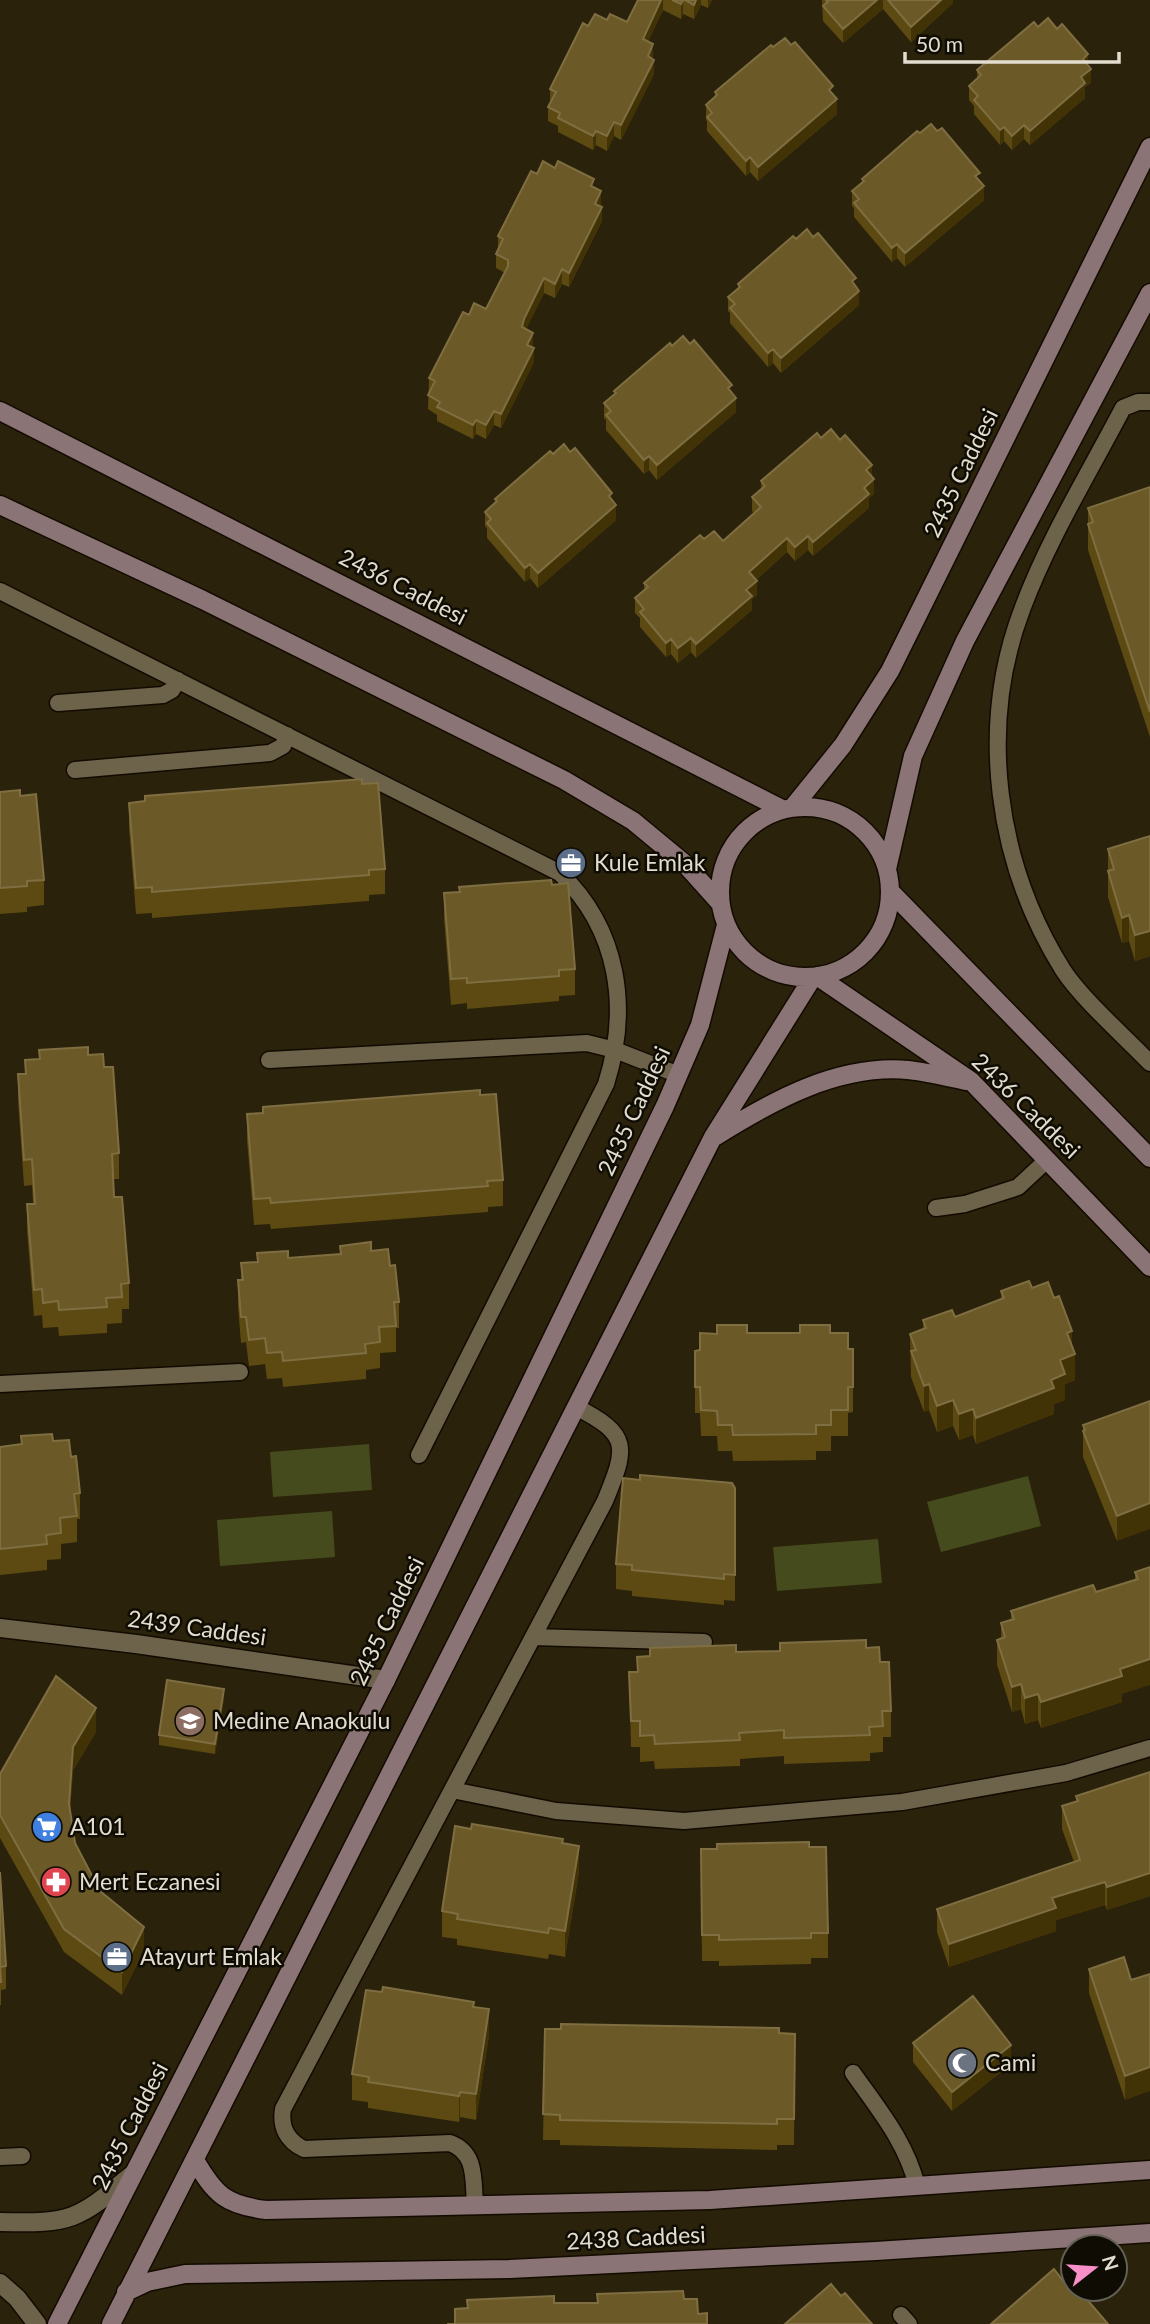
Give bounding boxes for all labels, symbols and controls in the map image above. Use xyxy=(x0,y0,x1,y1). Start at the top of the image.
scale bar xyxy=(905,21,1118,65)
text: 50 m xyxy=(916,31,963,56)
street label: 2435 Caddesi xyxy=(917,404,1003,541)
street label: 2436 Caddesi xyxy=(335,542,472,630)
office icon: Kule Emlak xyxy=(554,846,588,880)
place label: Kule Emlak xyxy=(594,848,706,876)
street label: 2435 Caddesi xyxy=(591,1041,675,1180)
street label: 2436 Caddesi xyxy=(967,1047,1087,1164)
street label: 2435 Caddesi xyxy=(343,1552,429,1689)
street label: 2439 Caddesi xyxy=(126,1603,268,1651)
school or university icon: Medine Anaokulu xyxy=(173,1704,207,1738)
place label: Medine Anaokulu xyxy=(213,1706,390,1734)
supermarket icon: A101 xyxy=(30,1810,64,1844)
place label: A101 xyxy=(70,1812,126,1840)
pharmacy icon: Mert Eczanesi xyxy=(39,1865,73,1899)
place label: Mert Eczanesi xyxy=(79,1867,221,1895)
office icon: Atayurt Emlak xyxy=(100,1940,134,1974)
place label: Atayurt Emlak xyxy=(140,1942,282,1970)
mosque icon: Cami xyxy=(945,2046,979,2080)
place label: Cami xyxy=(985,2048,1036,2076)
street label: 2435 Caddesi xyxy=(85,2057,173,2194)
street label: 2438 Caddesi xyxy=(566,2219,706,2255)
north arrow xyxy=(1059,2233,1129,2303)
text: N xyxy=(1098,2253,1124,2273)

